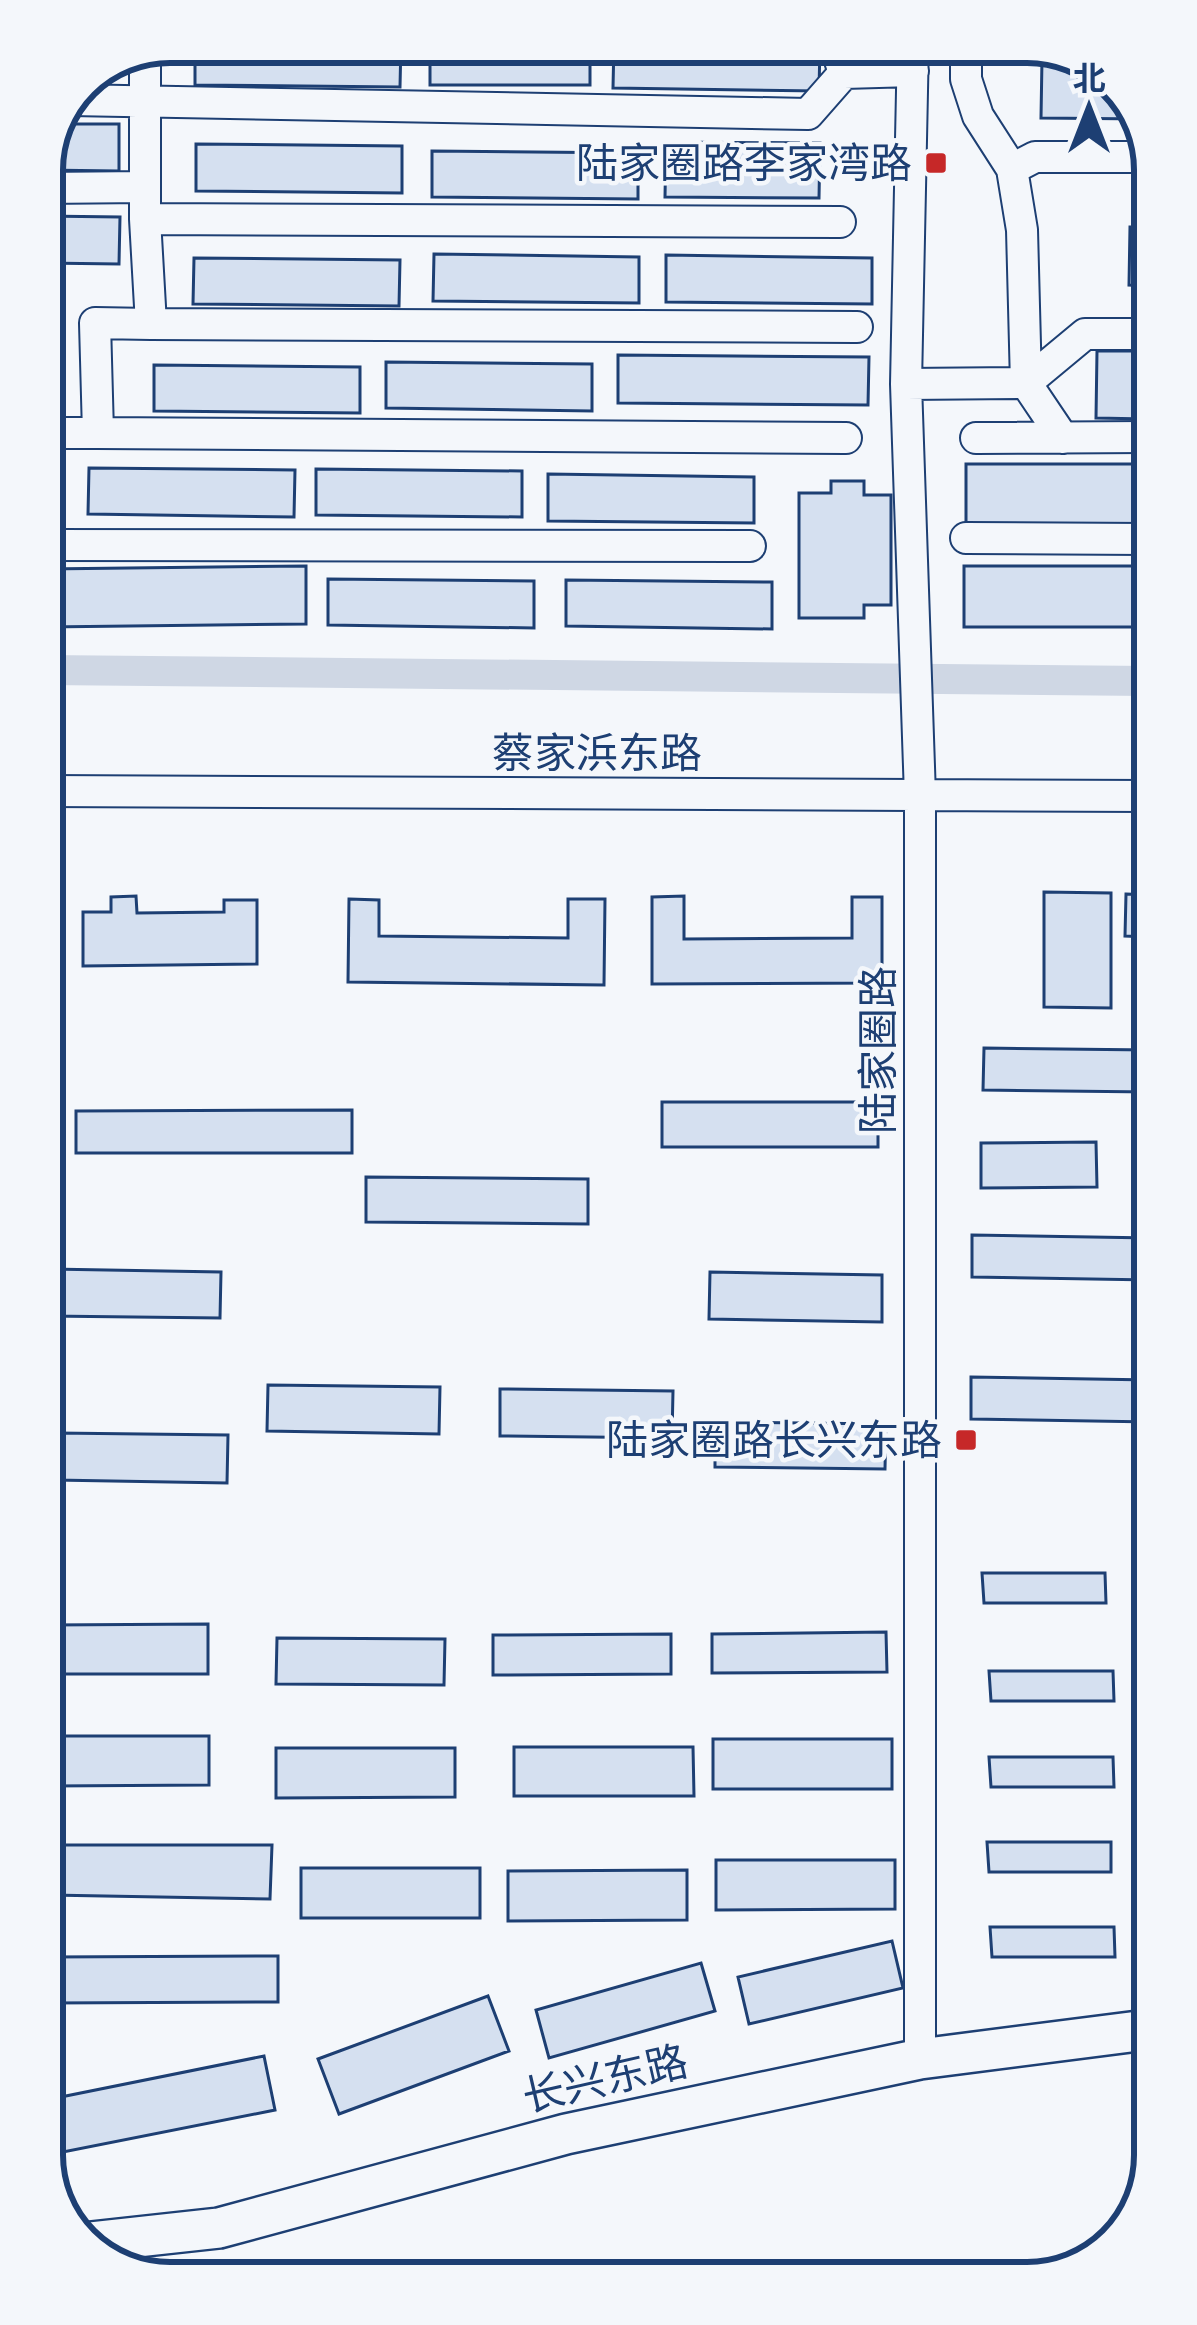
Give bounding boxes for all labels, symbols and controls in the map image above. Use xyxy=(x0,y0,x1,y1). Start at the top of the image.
north arrow xyxy=(1029,48,1149,168)
text: 北 xyxy=(1073,59,1106,98)
place label: 陆家圈路李家湾路 xyxy=(576,139,912,188)
marker: 陆家圈路李家湾路 xyxy=(923,150,949,176)
street label: 蔡家浜东路 xyxy=(492,729,702,778)
street label: 陆家圈路 xyxy=(854,966,903,1134)
place label: 陆家圈路长兴东路 xyxy=(606,1416,942,1465)
marker: 陆家圈路长兴东路 xyxy=(953,1427,979,1453)
street label: 长兴东路 xyxy=(518,2036,692,2122)

